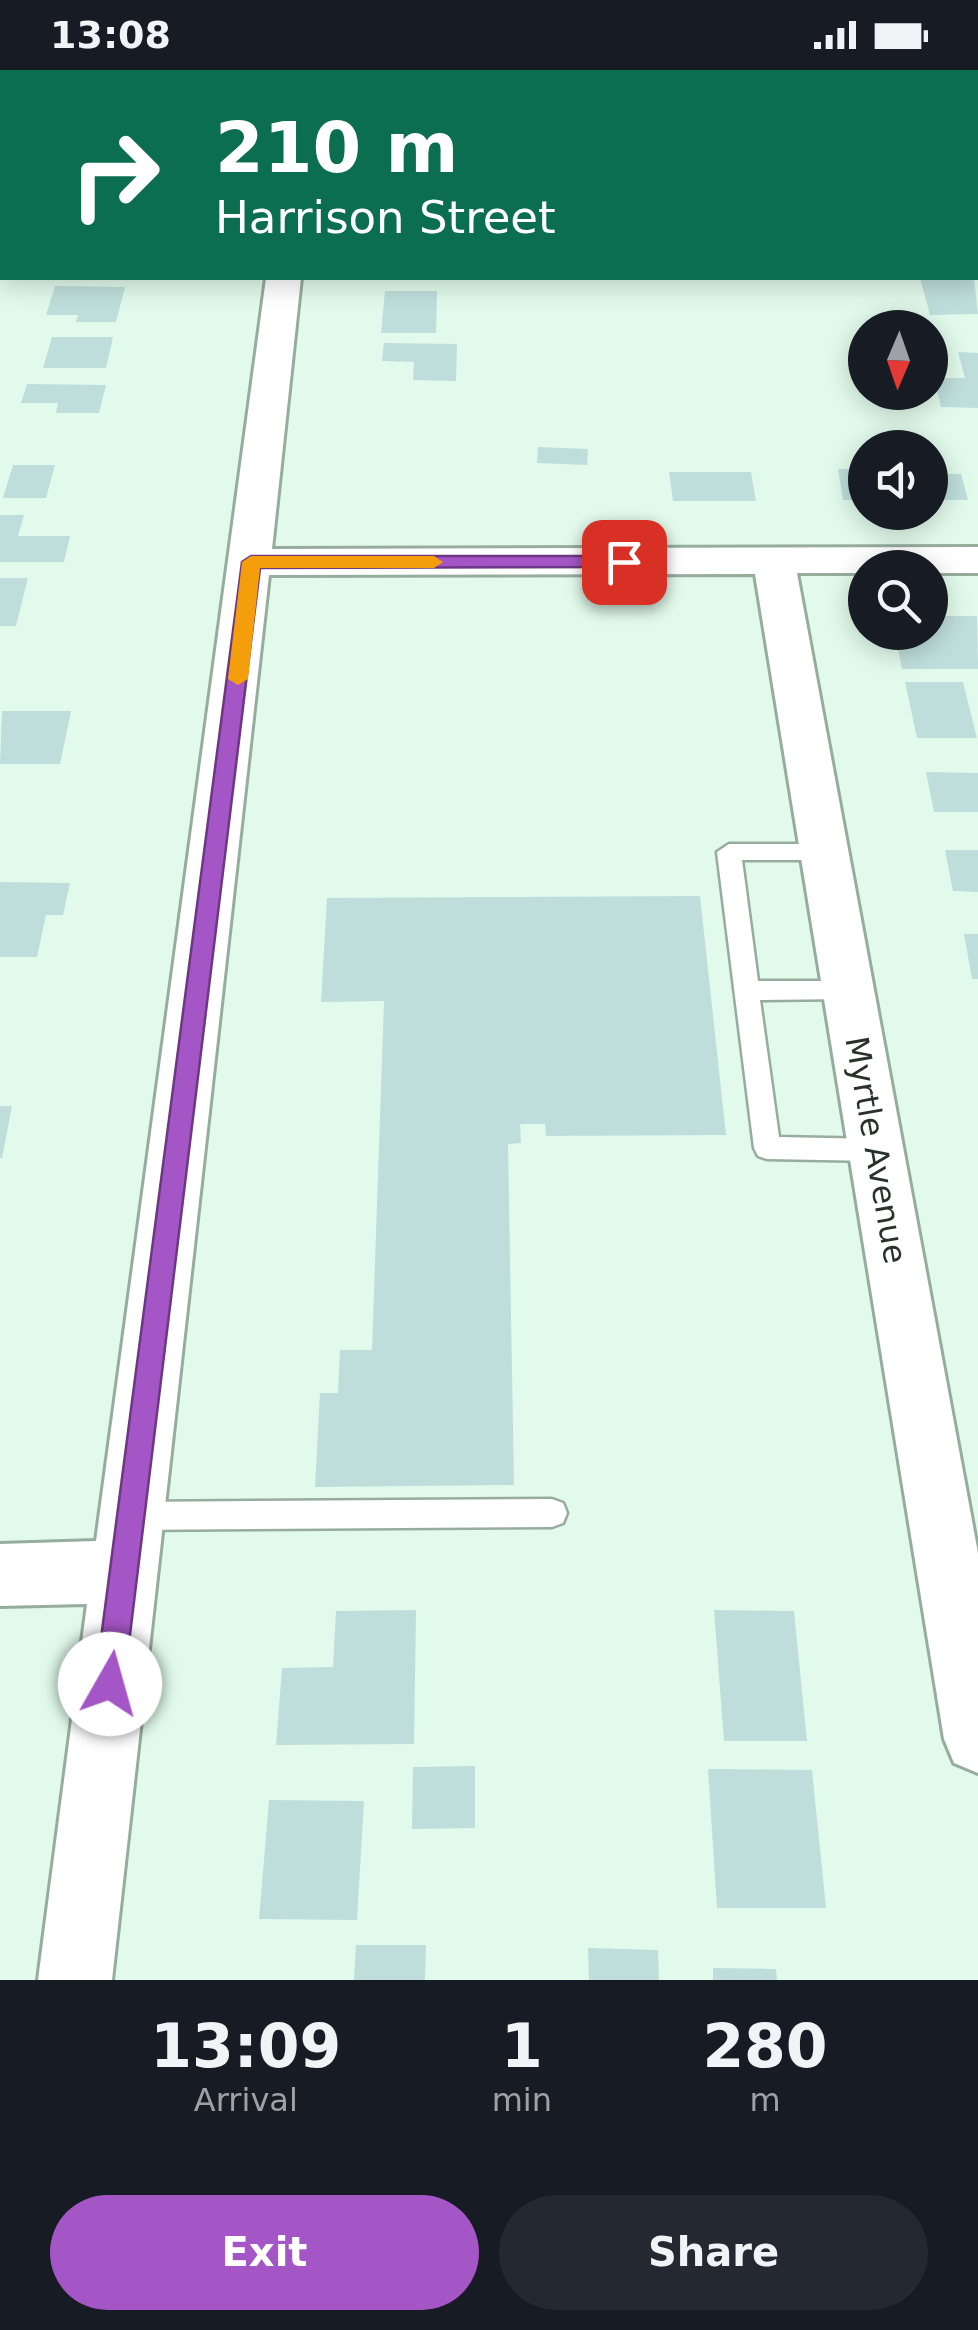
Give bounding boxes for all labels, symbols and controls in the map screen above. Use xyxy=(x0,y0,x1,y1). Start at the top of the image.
text: 13:08 xyxy=(50,13,171,57)
text: 210 m xyxy=(215,107,458,189)
icon: right xyxy=(50,110,180,240)
text: Harrison Street xyxy=(215,191,556,244)
north arrow xyxy=(848,310,948,410)
map controls xyxy=(848,310,948,650)
button: sound xyxy=(848,430,948,530)
pin xyxy=(582,520,667,605)
icon: arrive xyxy=(597,535,652,590)
button: search xyxy=(848,550,948,650)
street label: Myrtle Avenue xyxy=(837,1034,915,1266)
position arrow xyxy=(58,1632,162,1736)
text: 13:09 xyxy=(150,2011,341,2081)
text: 1 xyxy=(501,2011,543,2081)
text: 280 xyxy=(702,2011,828,2081)
text: Arrival xyxy=(194,2081,298,2119)
text: min xyxy=(492,2081,552,2119)
text: m xyxy=(749,2081,781,2119)
button: Exit xyxy=(50,2195,479,2310)
button: Share xyxy=(499,2195,928,2310)

